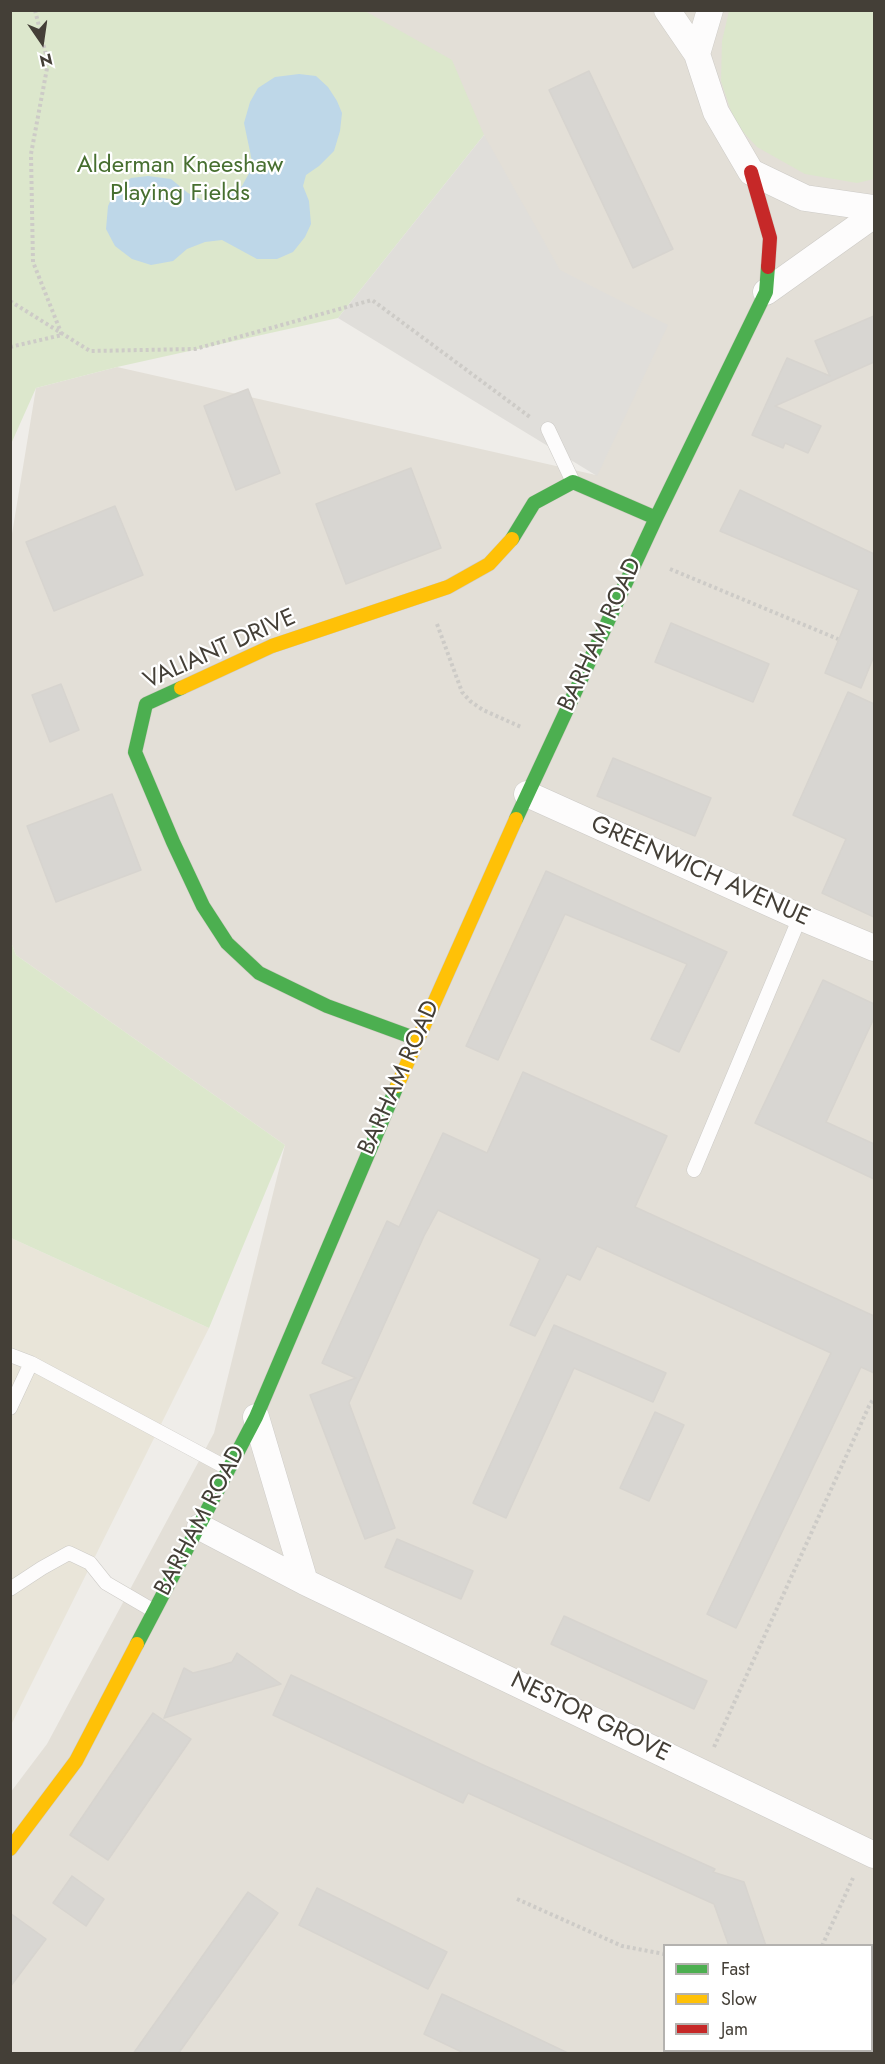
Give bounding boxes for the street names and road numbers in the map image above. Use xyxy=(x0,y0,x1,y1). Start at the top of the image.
street label: BARHAM ROAD xyxy=(553,554,649,716)
street label: VALIANT DRIVE xyxy=(139,604,301,696)
street label: GREENWICH AVENUE xyxy=(586,811,814,933)
street label: BARHAM ROAD xyxy=(353,996,447,1160)
street label: BARHAM ROAD xyxy=(149,1441,253,1601)
street label: NESTOR GROVE xyxy=(506,1667,674,1769)

